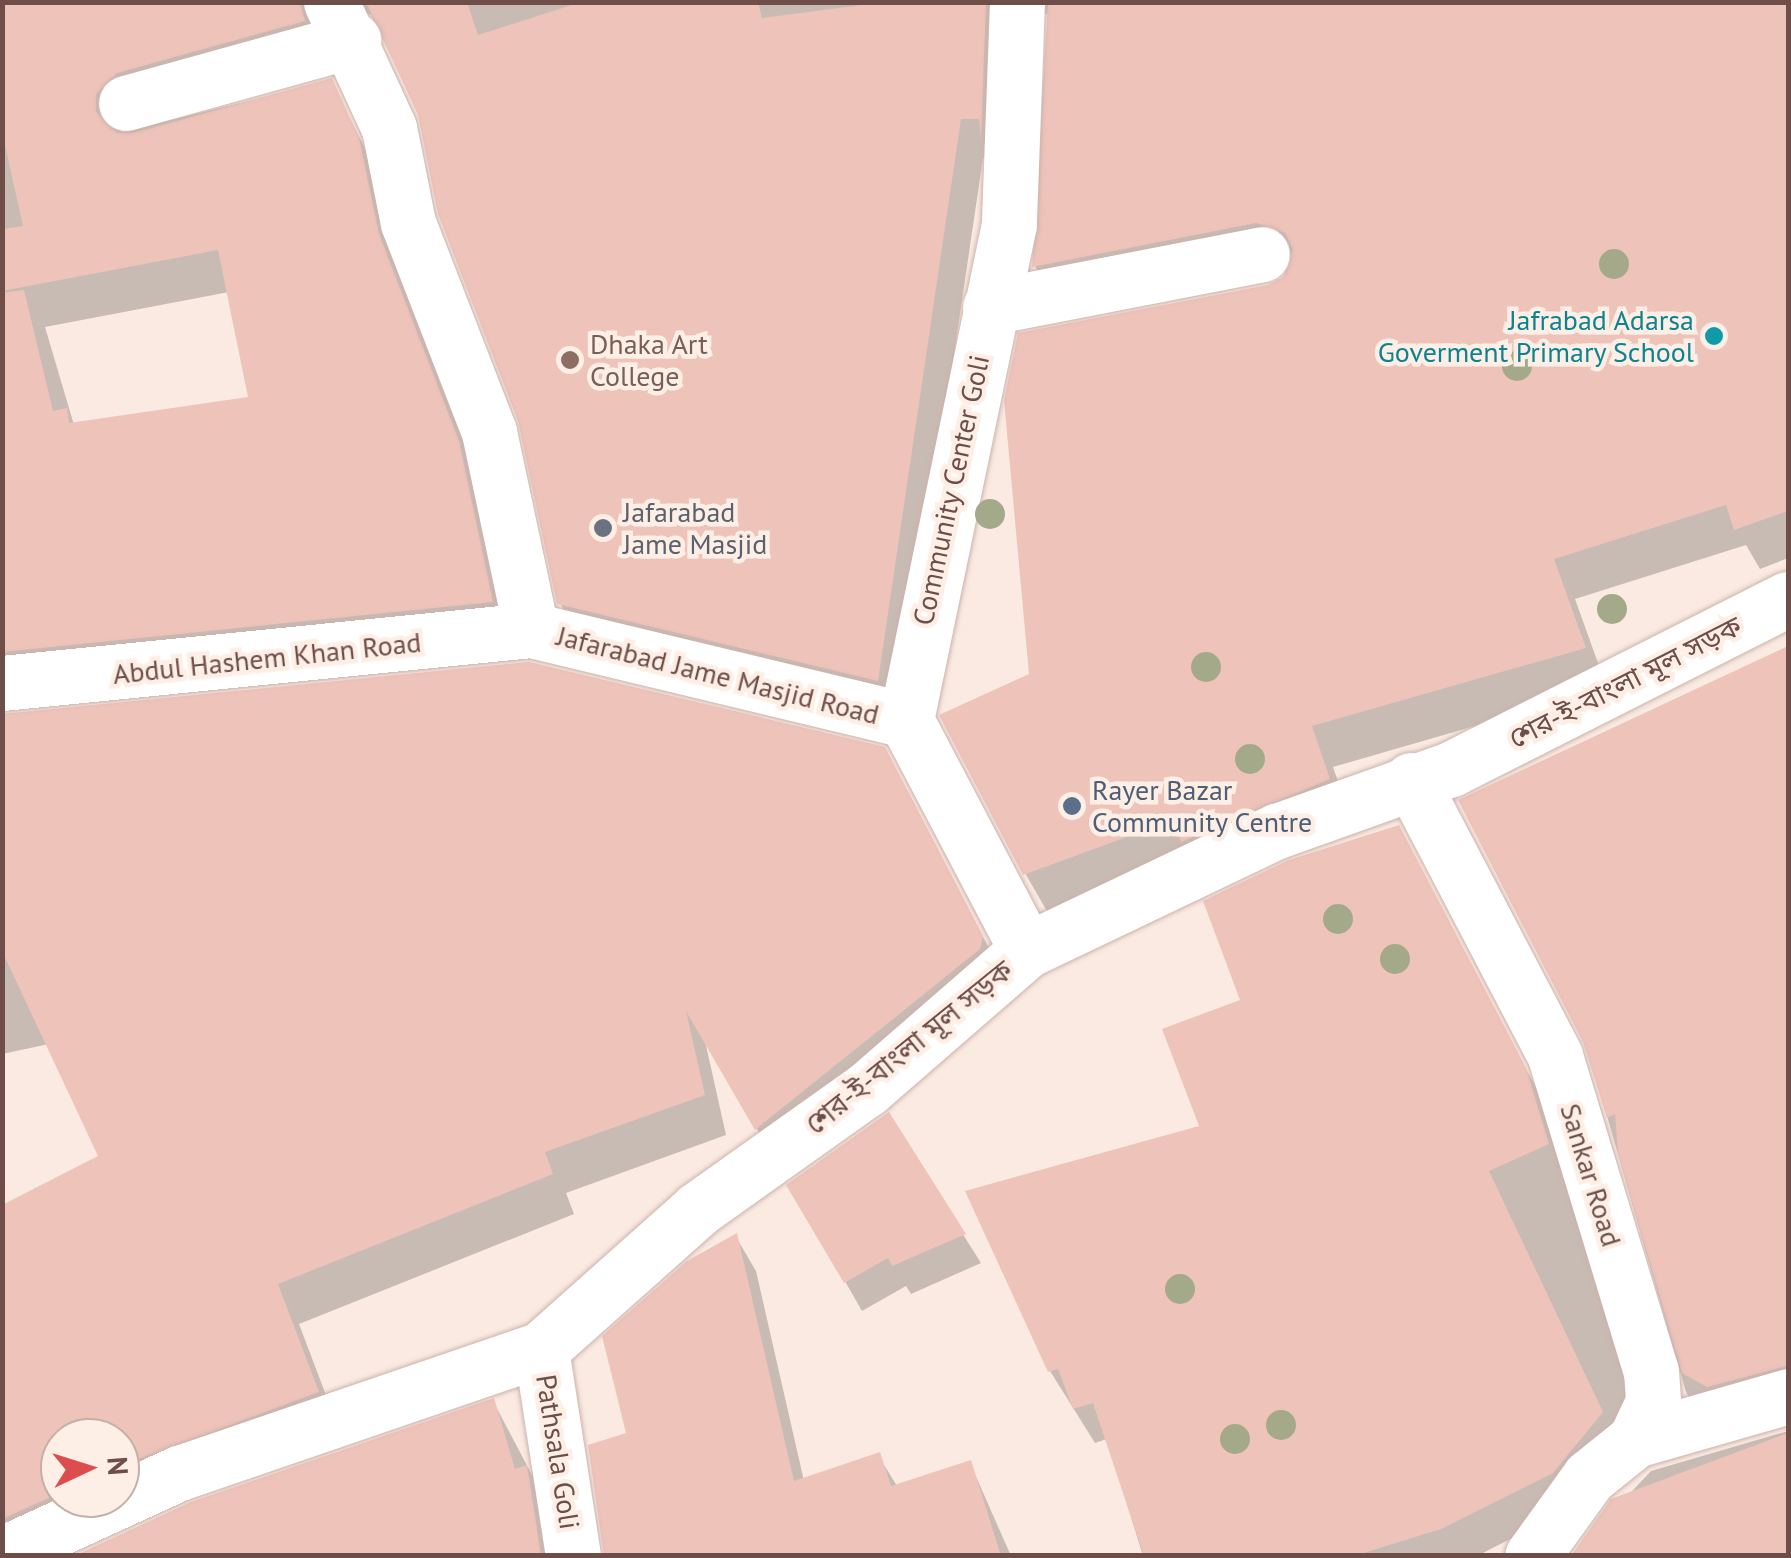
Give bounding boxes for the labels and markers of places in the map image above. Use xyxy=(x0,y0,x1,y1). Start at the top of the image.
place label: Jafrabad Adarsa Goverment Primary School xyxy=(1377,303,1694,369)
marker: Jafrabad Adarsa Goverment Primary School xyxy=(1703,325,1725,347)
place label: Dhaka Art College xyxy=(590,327,709,393)
marker: Dhaka Art College xyxy=(559,349,581,371)
place label: Jafarabad Jame Masjid xyxy=(623,495,767,561)
marker: Jafarabad Jame Masjid xyxy=(592,517,614,539)
place label: Rayer Bazar Community Centre xyxy=(1092,773,1313,839)
marker: Rayer Bazar Community Centre xyxy=(1061,795,1083,817)

